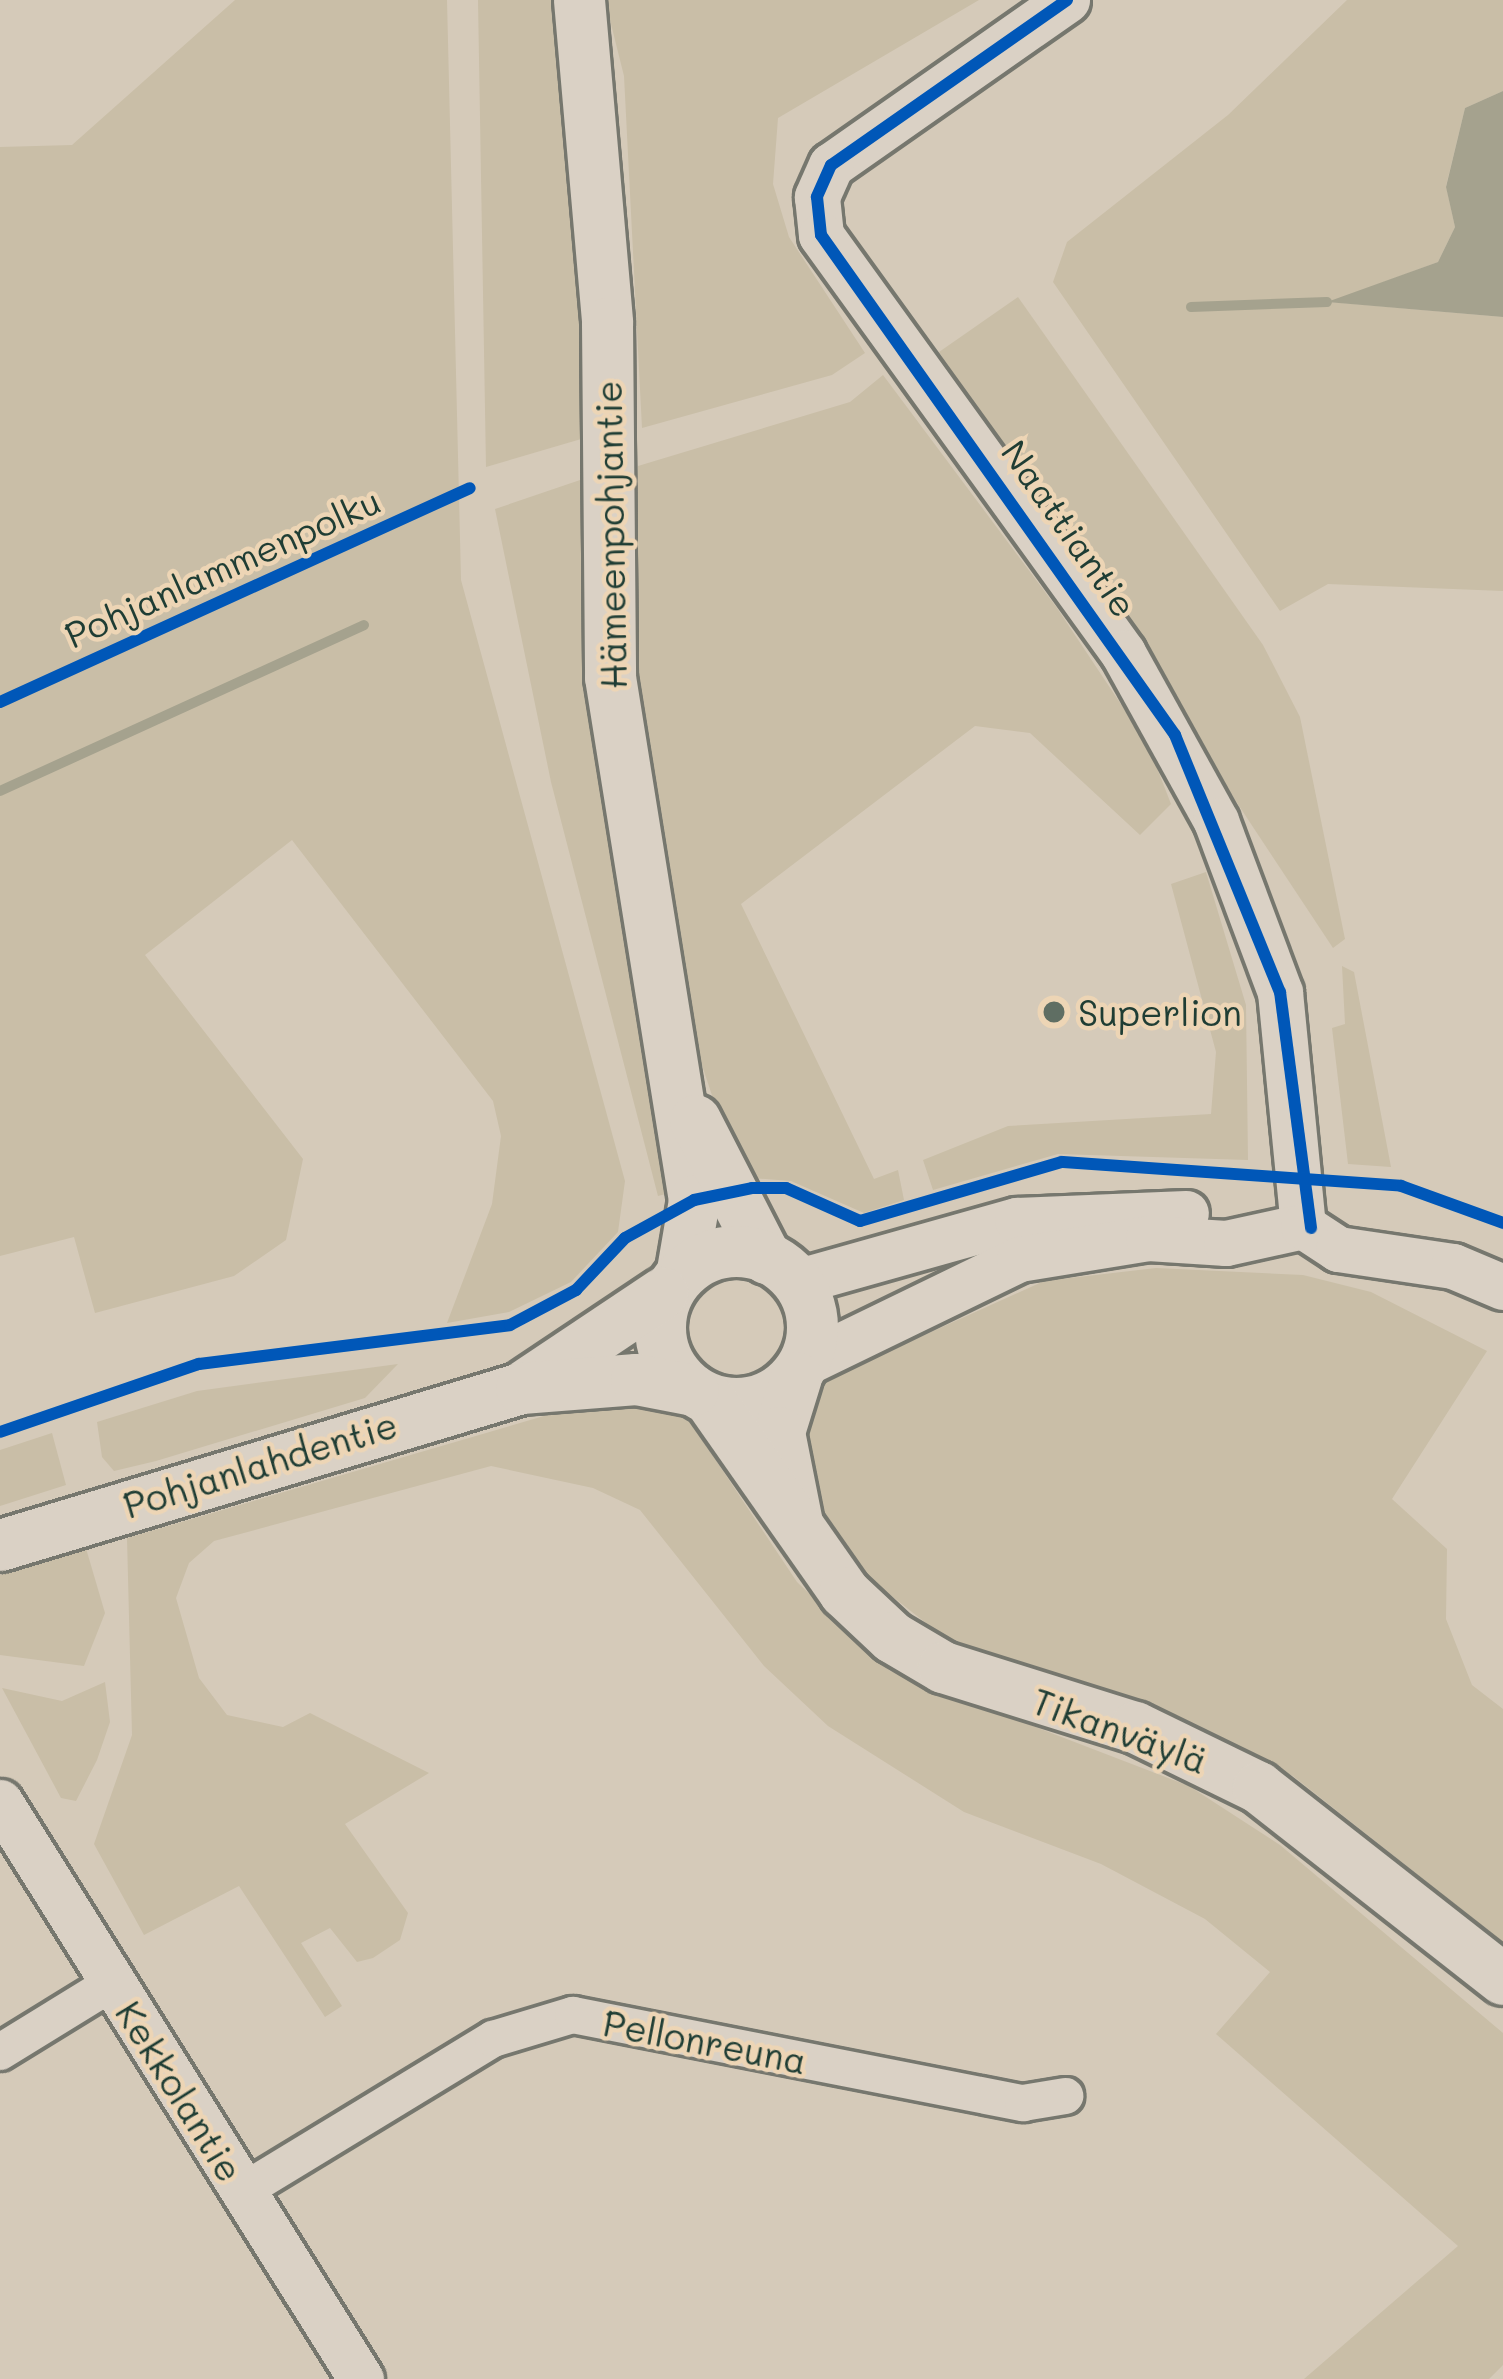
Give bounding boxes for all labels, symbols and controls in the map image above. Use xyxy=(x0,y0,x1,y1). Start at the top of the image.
street label: Hämeenpohjantie xyxy=(586,380,634,690)
street label: Naattiantie xyxy=(993,431,1147,625)
street label: Pohjanlammenpolku xyxy=(58,478,386,656)
place label: Superlion xyxy=(1078,990,1242,1034)
marker: Superlion xyxy=(1041,999,1067,1025)
street label: Pohjanlahdentie xyxy=(118,1402,402,1526)
street label: Tikanväylä xyxy=(1027,1678,1213,1782)
street label: Kekkolantie xyxy=(108,1993,252,2189)
street label: Pellonreuna xyxy=(600,2000,810,2082)

